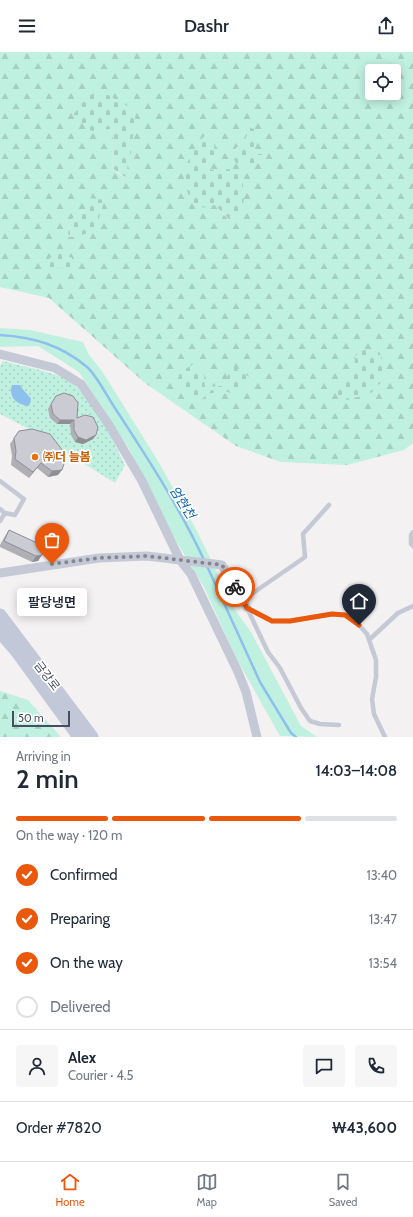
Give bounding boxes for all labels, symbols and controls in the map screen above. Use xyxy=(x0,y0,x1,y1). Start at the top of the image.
icon: menu xyxy=(16,15,38,37)
text: Dashr xyxy=(184,15,229,37)
icon: share xyxy=(375,15,397,37)
map controls xyxy=(365,64,401,100)
button: locate xyxy=(365,64,401,100)
place label: ㈜더 늘봄 xyxy=(43,449,91,464)
marker: ㈜더 늘봄 xyxy=(30,452,40,462)
water label: 엄현천 xyxy=(167,483,200,522)
pin xyxy=(35,523,69,564)
icon: bag xyxy=(41,529,63,551)
courier xyxy=(215,567,255,607)
icon: bike xyxy=(224,576,246,598)
pin xyxy=(342,584,376,625)
callout: 팔당냉면 xyxy=(17,588,87,616)
icon: home xyxy=(348,590,370,612)
text: 팔당냉면 xyxy=(28,594,76,610)
street label: 금강로 xyxy=(31,658,63,693)
scale bar xyxy=(12,709,70,728)
text: 50 m xyxy=(18,711,44,725)
text: Arriving in xyxy=(16,748,71,764)
text: 14:03–14:08 xyxy=(315,762,397,780)
text: 2 min xyxy=(16,763,79,795)
text: On the way · 120 m xyxy=(16,827,122,843)
icon: check xyxy=(16,864,38,886)
text: Confirmed xyxy=(50,866,118,884)
text: 13:40 xyxy=(366,867,397,883)
icon: check xyxy=(16,908,38,930)
text: Preparing xyxy=(50,910,110,928)
text: 13:47 xyxy=(369,911,397,927)
icon: check xyxy=(16,952,38,974)
text: On the way xyxy=(50,954,123,972)
text: 13:54 xyxy=(368,955,397,971)
text: Delivered xyxy=(50,998,111,1016)
button: person xyxy=(16,1045,58,1087)
button: chat xyxy=(303,1045,345,1087)
button: phone xyxy=(355,1045,397,1087)
text: Alex xyxy=(68,1049,96,1067)
text: Courier · 4.5 xyxy=(68,1067,133,1083)
text: Order #7820 xyxy=(16,1119,102,1137)
text: ₩43,600 xyxy=(332,1119,397,1137)
tab: Home xyxy=(56,1171,85,1209)
tab: Map xyxy=(196,1171,218,1209)
tab: Saved xyxy=(329,1171,357,1209)

